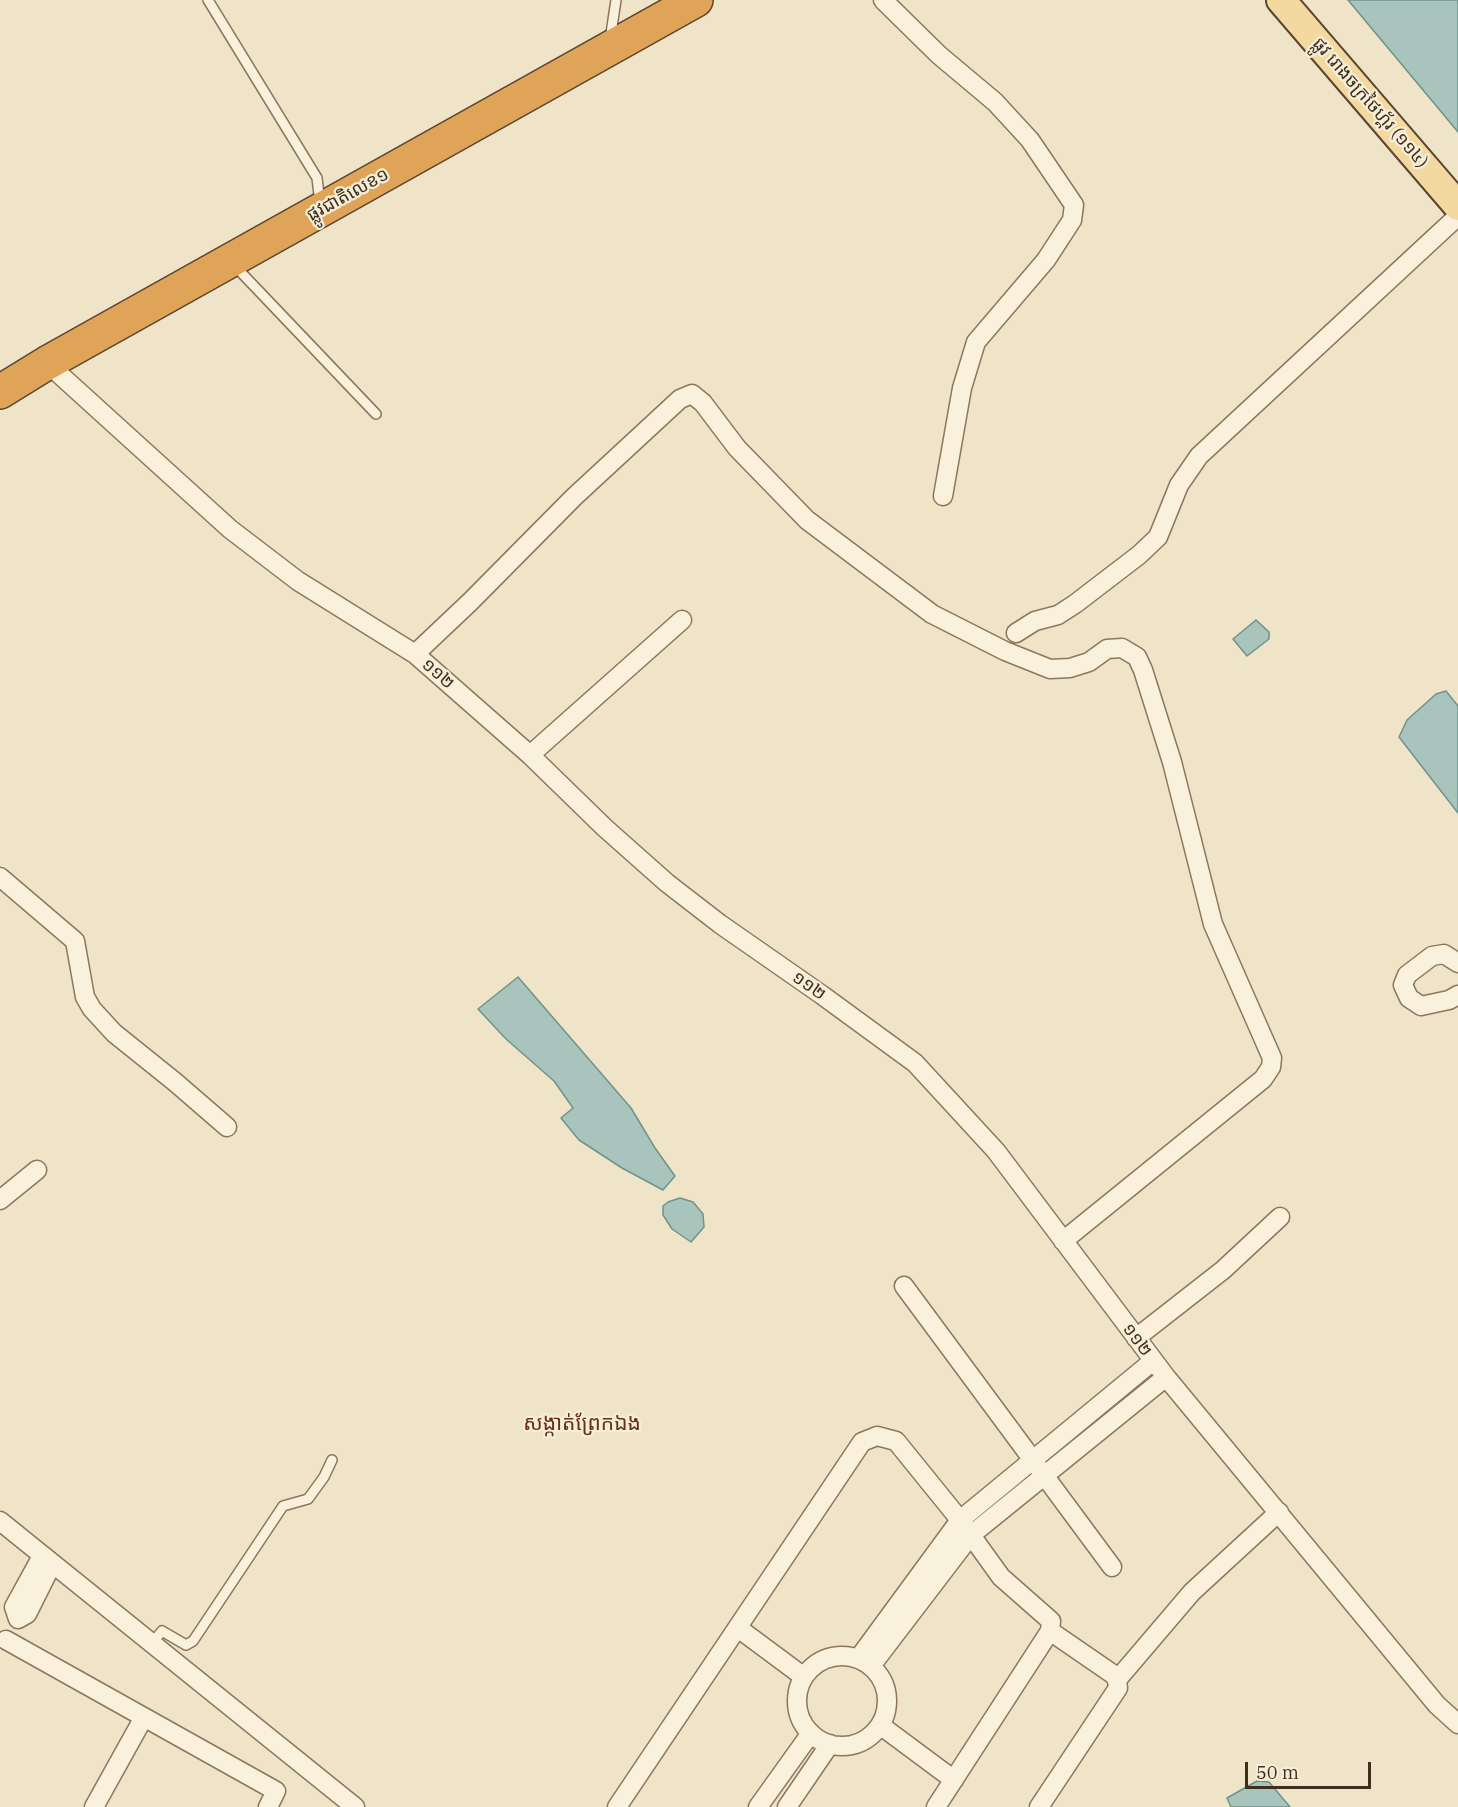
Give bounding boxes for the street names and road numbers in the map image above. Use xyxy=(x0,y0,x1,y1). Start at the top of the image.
street label: ផ្លូវ រោងចក្រថៃហ្គ័រ (១១៤) xyxy=(1308,33,1432,173)
street label: ផ្លូវជាតិលេខ១ xyxy=(303,164,393,226)
street label: ១១២ xyxy=(417,654,459,694)
street label: ១១២ xyxy=(788,967,830,1005)
street label: ១១២ xyxy=(1117,1319,1157,1361)

